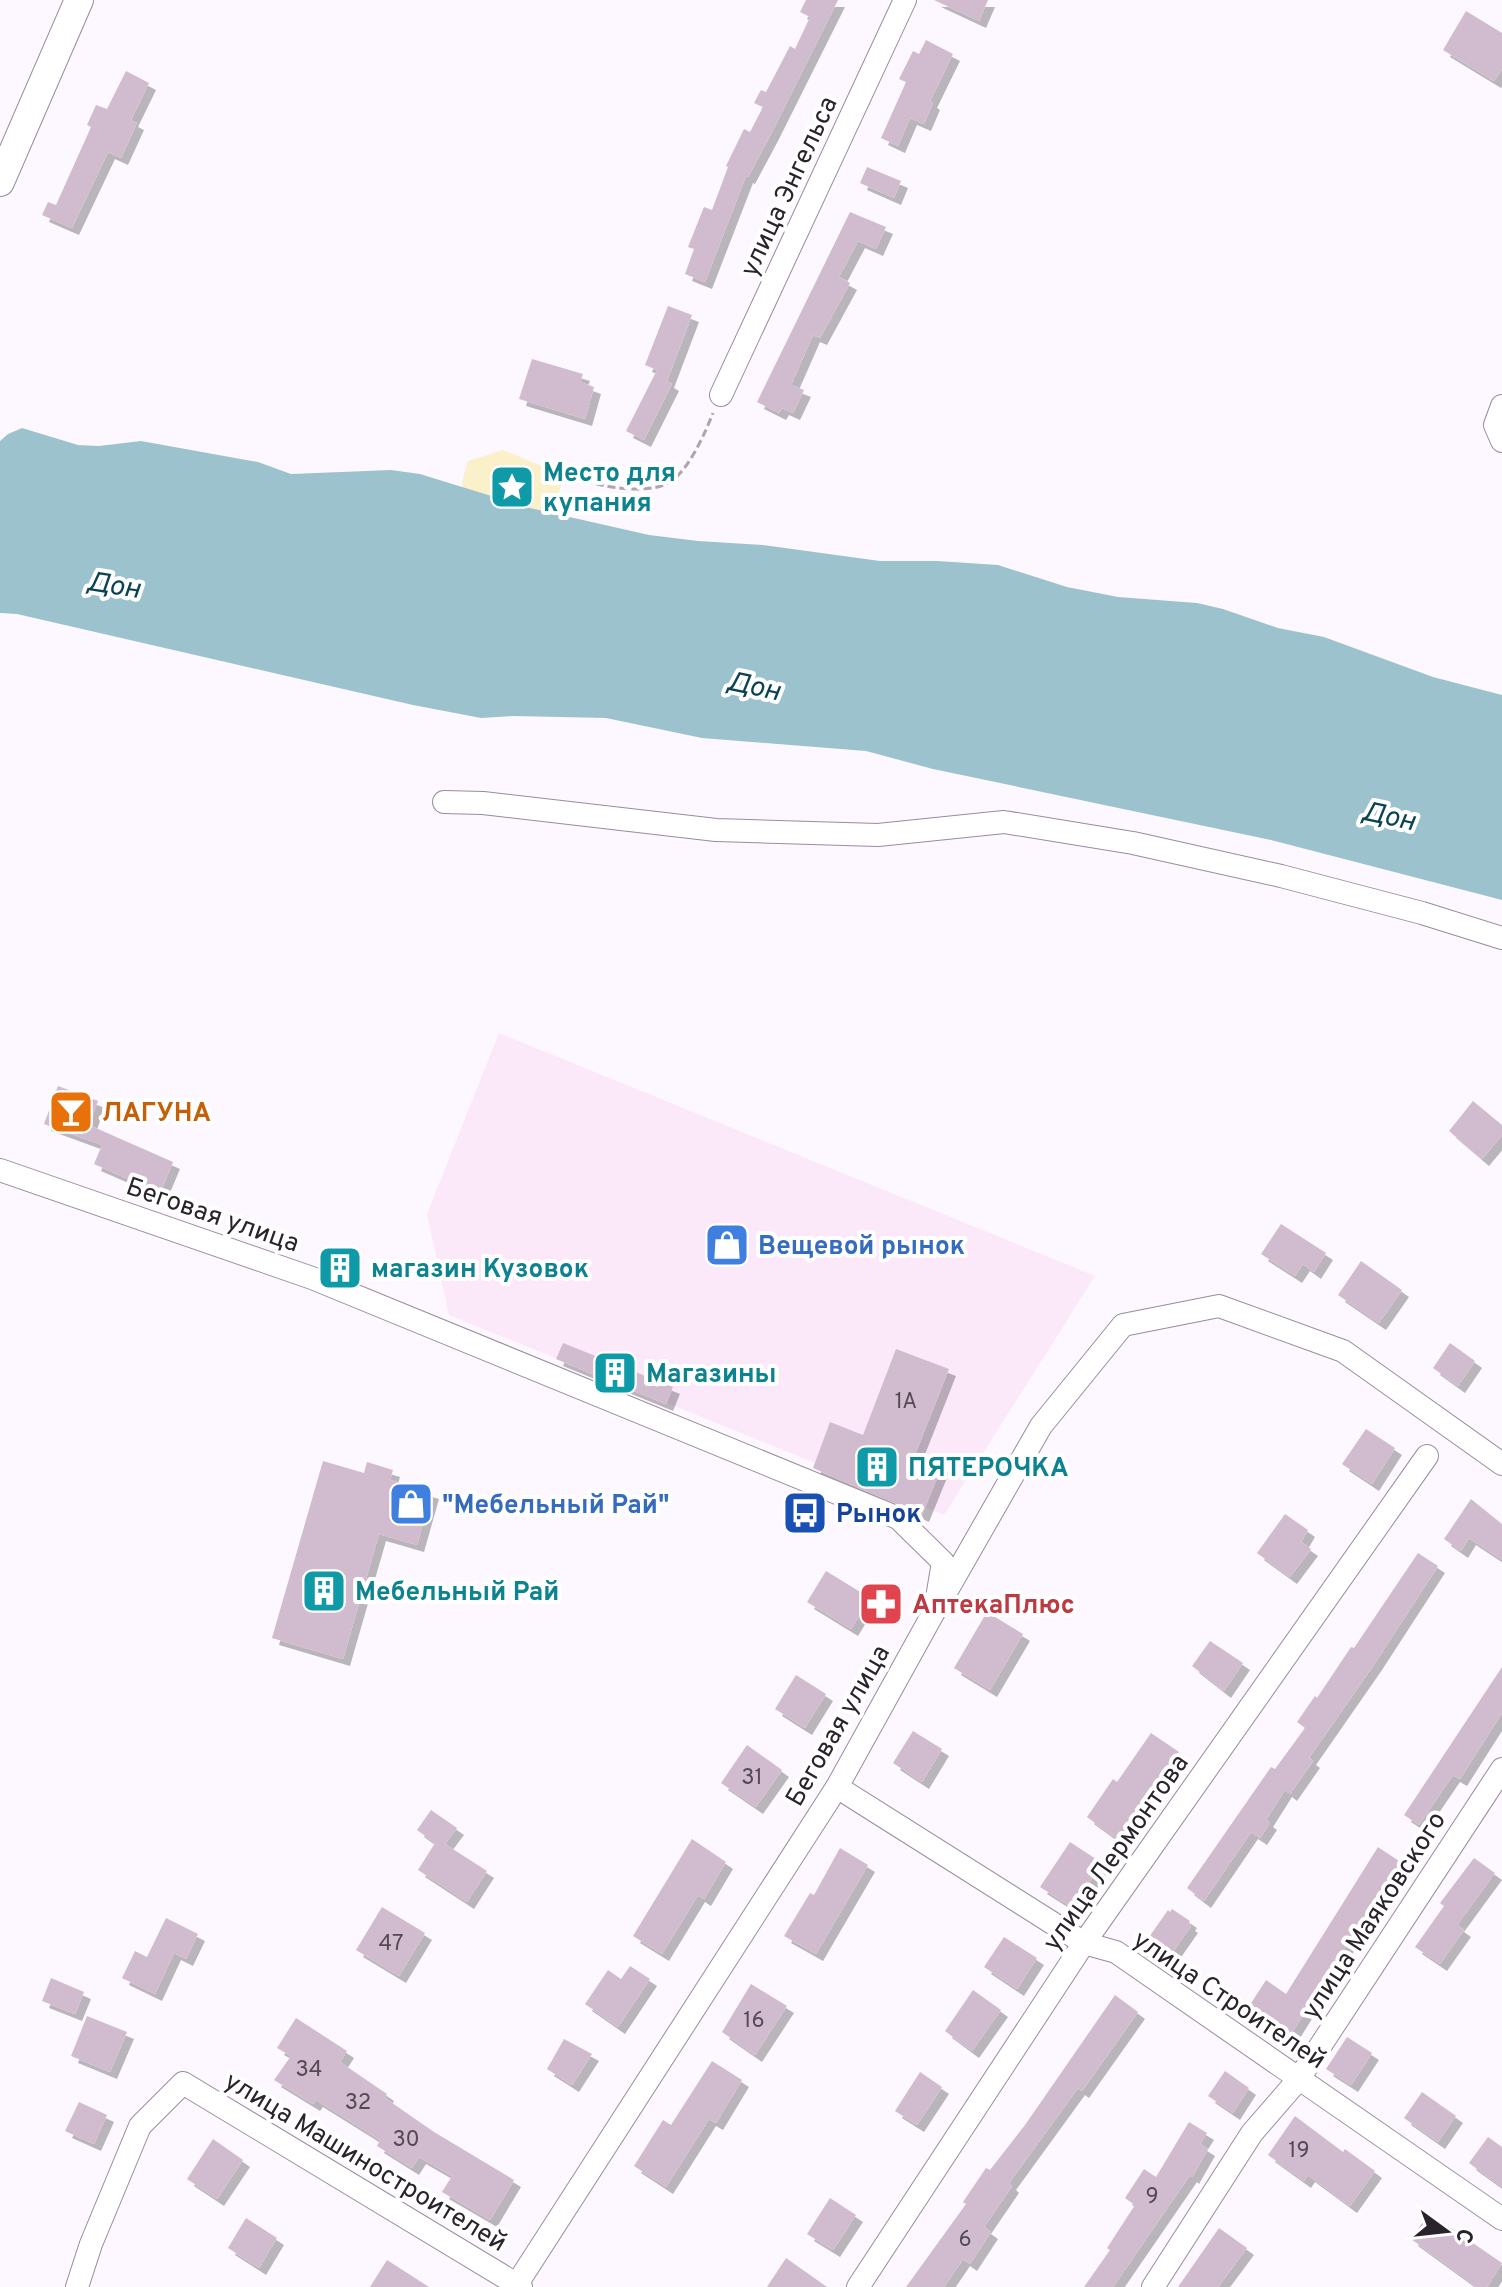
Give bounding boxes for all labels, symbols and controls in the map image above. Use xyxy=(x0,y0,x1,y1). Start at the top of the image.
street label: улица Энгельса xyxy=(734,92,846,282)
place label: Место для купания xyxy=(543,458,676,521)
place icon: Место для купания xyxy=(488,463,536,511)
water label: Дон xyxy=(84,565,144,609)
water label: Дон xyxy=(724,665,784,711)
water label: Дон xyxy=(1359,795,1419,841)
bar icon: ЛАГУНА xyxy=(47,1088,95,1136)
place label: ЛАГУНА xyxy=(102,1098,211,1131)
street label: Беговая улица xyxy=(121,1171,303,1261)
shop icon: Вещевой рынок xyxy=(703,1221,751,1269)
place label: Вещевой рынок xyxy=(758,1231,965,1264)
building icon: магазин Кузовок xyxy=(316,1244,364,1292)
place label: магазин Кузовок xyxy=(371,1254,589,1287)
building icon: Магазины xyxy=(591,1349,639,1397)
place label: Магазины xyxy=(646,1359,777,1392)
house number: 1А xyxy=(895,1389,917,1416)
building icon: ПЯТЕРОЧКА xyxy=(853,1443,901,1491)
place label: ПЯТЕРОЧКА xyxy=(908,1453,1069,1486)
shop icon: "Мебельный Рай" xyxy=(387,1480,435,1528)
bus stop icon: Рынок xyxy=(781,1489,829,1537)
place label: "Мебельный Рай" xyxy=(442,1490,669,1523)
place label: Рынок xyxy=(836,1499,922,1532)
building icon: Мебельный Рай xyxy=(300,1567,348,1615)
place label: Мебельный Рай xyxy=(355,1577,559,1610)
pharmacy icon: АптекаПлюс xyxy=(857,1580,905,1628)
place label: АптекаПлюс xyxy=(912,1590,1075,1623)
street label: Беговая улица xyxy=(780,1640,899,1813)
street label: улица Лермонтова xyxy=(1037,1749,1197,1958)
house number: 31 xyxy=(741,1765,763,1792)
street label: улица Маяковского xyxy=(1296,1806,1455,2027)
street label: улица Строителей xyxy=(1126,1924,1331,2078)
house number: 47 xyxy=(379,1931,403,1958)
house number: 16 xyxy=(743,2008,765,2035)
house number: 34 xyxy=(296,2057,322,2084)
street label: улица Машиностроителей xyxy=(218,2066,512,2261)
house number: 32 xyxy=(345,2090,371,2117)
house number: 30 xyxy=(392,2127,420,2154)
house number: 19 xyxy=(1288,2138,1310,2165)
house number: 9 xyxy=(1145,2184,1159,2211)
north arrow xyxy=(1406,2191,1486,2271)
text: С xyxy=(1448,2225,1478,2246)
house number: 6 xyxy=(958,2227,972,2254)

